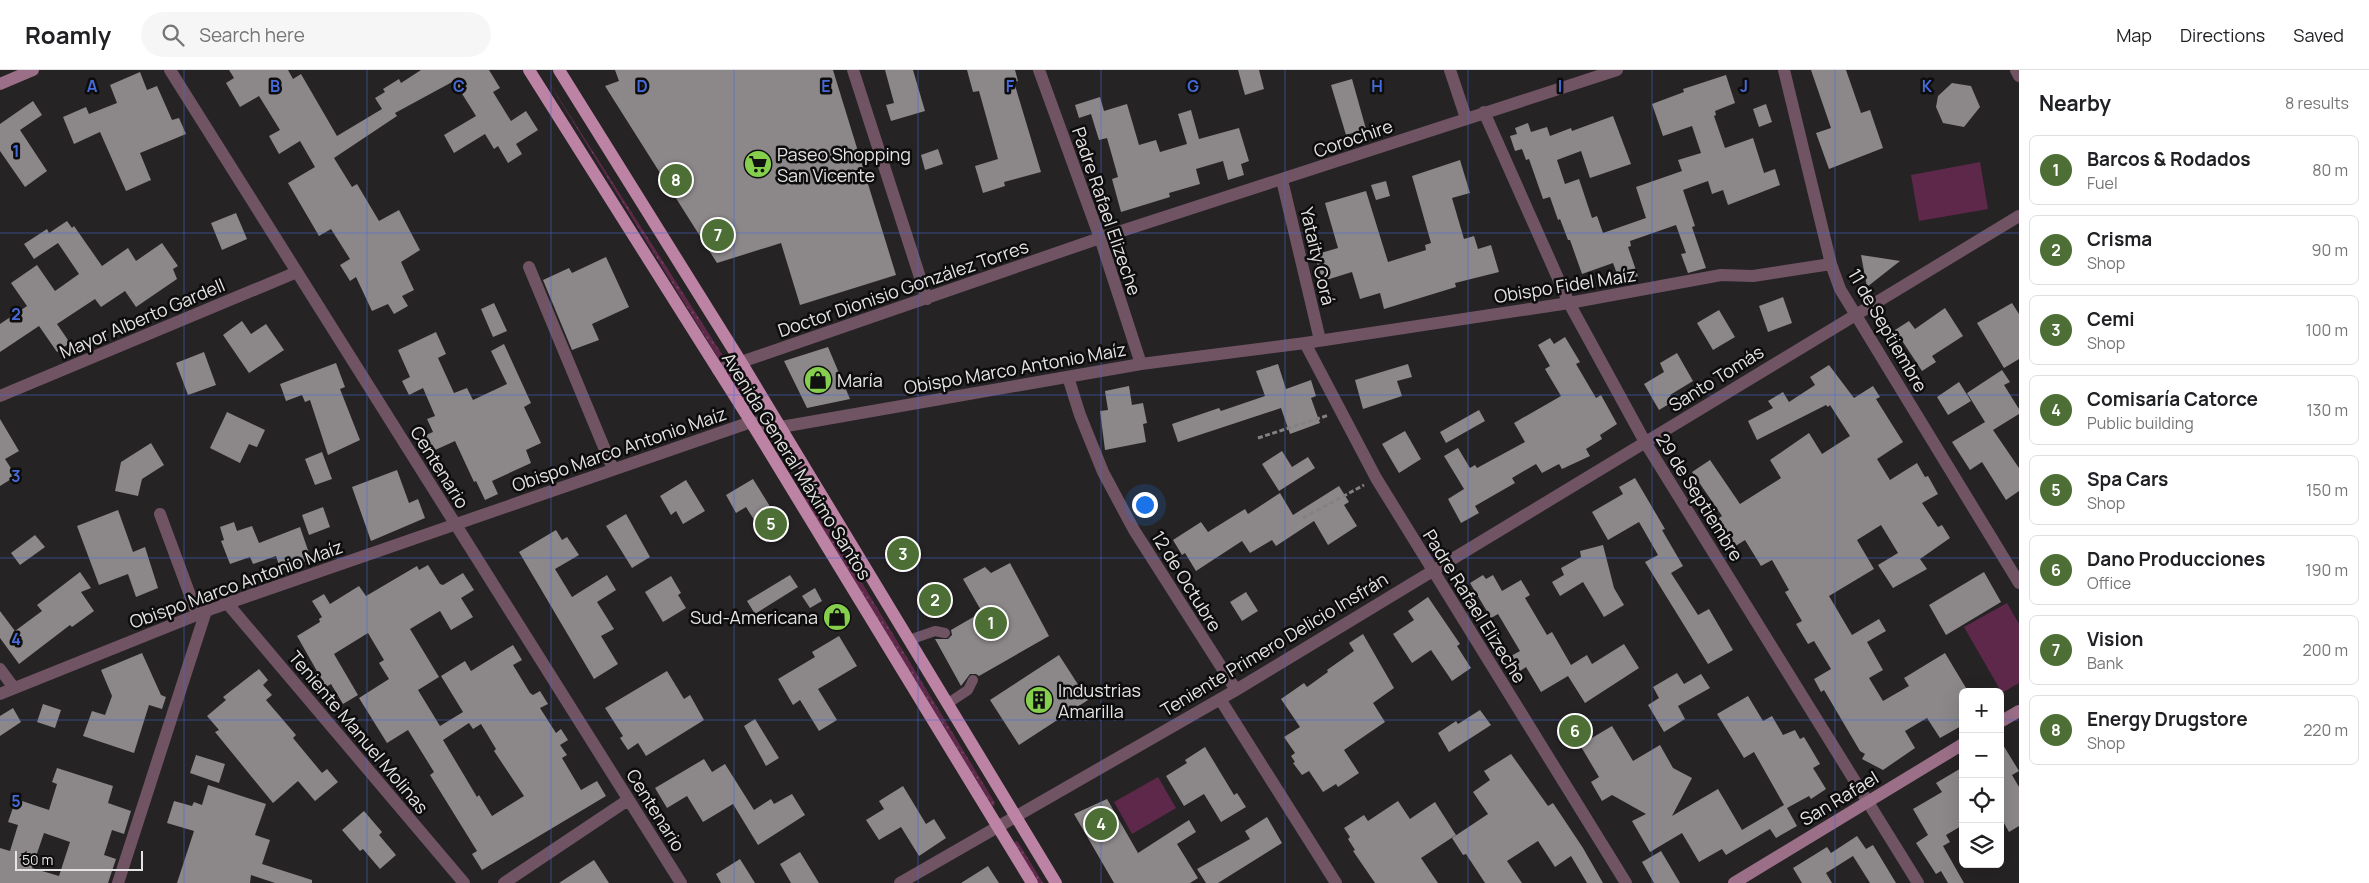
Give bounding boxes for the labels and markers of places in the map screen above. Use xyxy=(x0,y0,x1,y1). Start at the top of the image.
place label: Paseo Shopping San Vicente xyxy=(777,142,911,187)
supermarket icon: Paseo Shopping San Vicente xyxy=(743,149,773,179)
pin: 8 xyxy=(660,161,692,199)
pin: 7 xyxy=(702,216,734,254)
shop icon: María xyxy=(803,365,833,395)
place label: María xyxy=(837,368,883,392)
pin: 5 xyxy=(755,505,787,543)
pin: 3 xyxy=(887,535,919,573)
pin: 2 xyxy=(919,581,951,619)
shop icon: Sud-Americana xyxy=(822,602,852,632)
pin: 1 xyxy=(975,604,1007,642)
place label: Sud-Americana xyxy=(690,605,818,629)
place label: Industrias Amarilla xyxy=(1058,678,1141,723)
building icon: Industrias Amarilla xyxy=(1024,685,1054,715)
pin: 6 xyxy=(1559,712,1591,750)
pin: 4 xyxy=(1085,805,1117,843)

